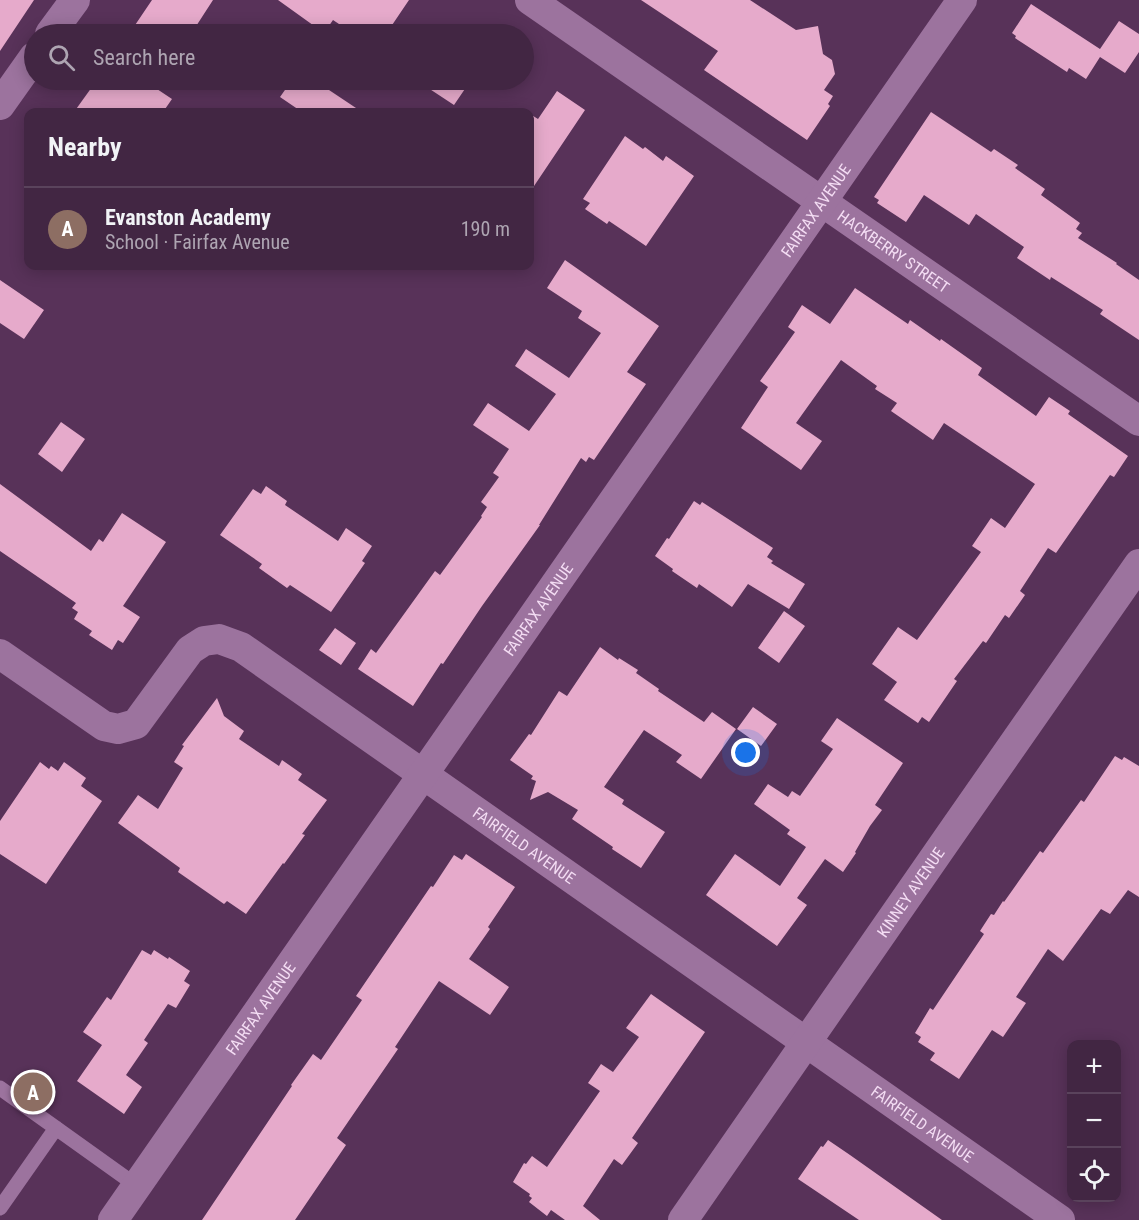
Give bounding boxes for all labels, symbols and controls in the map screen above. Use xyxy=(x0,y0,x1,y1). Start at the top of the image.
search box xyxy=(24,24,534,90)
icon: search xyxy=(45,41,78,74)
text: Search here xyxy=(93,45,195,70)
text: Nearby xyxy=(48,132,122,162)
street label: FAIRFAX AVENUE xyxy=(777,160,854,260)
text: Evanston Academy xyxy=(105,205,271,230)
street label: HACKBERRY STREET xyxy=(834,206,953,297)
text: A xyxy=(62,217,73,241)
text: 190 m xyxy=(461,217,510,241)
text: School · Fairfax Avenue xyxy=(105,230,290,254)
street label: FAIRFAX AVENUE xyxy=(499,559,577,659)
your location xyxy=(731,738,760,767)
street label: FAIRFIELD AVENUE xyxy=(469,803,579,888)
street label: KINNEY AVENUE xyxy=(873,844,948,941)
street label: FAIRFAX AVENUE xyxy=(222,958,299,1058)
map controls xyxy=(1067,1040,1121,1202)
button: + xyxy=(1067,1040,1121,1094)
pin: A xyxy=(14,1070,52,1114)
street label: FAIRFIELD AVENUE xyxy=(868,1081,977,1166)
button: − xyxy=(1067,1094,1121,1148)
button: locate xyxy=(1067,1148,1121,1202)

